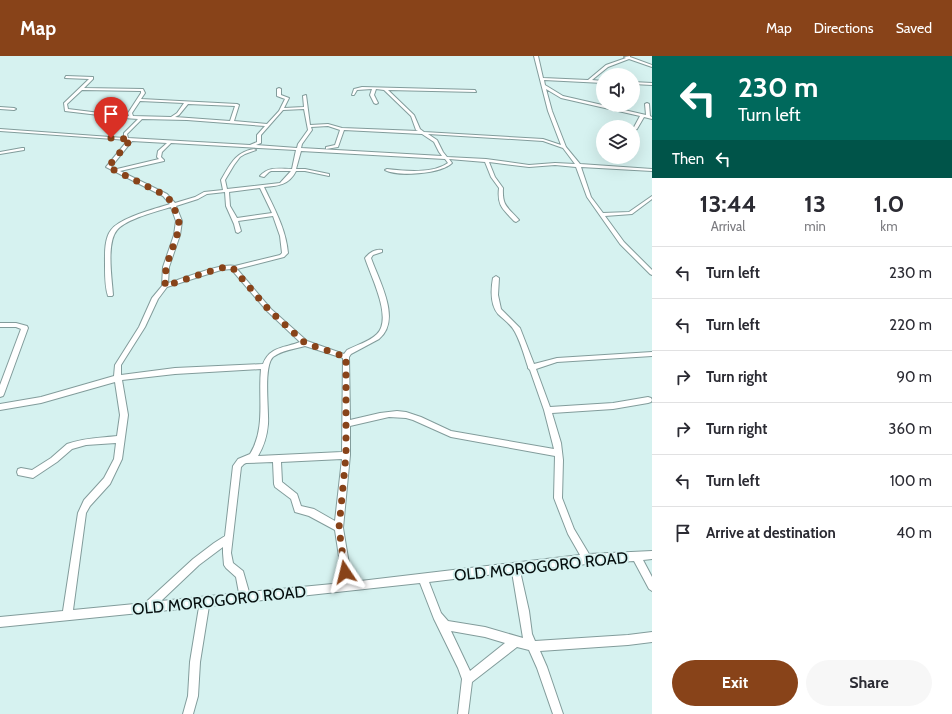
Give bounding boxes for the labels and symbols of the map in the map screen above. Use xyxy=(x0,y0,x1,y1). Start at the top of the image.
pin xyxy=(94,97,128,138)
street label: OLD MOROGORO ROAD xyxy=(453,548,629,585)
position arrow xyxy=(324,551,366,593)
street label: OLD MOROGORO ROAD xyxy=(131,582,307,619)

